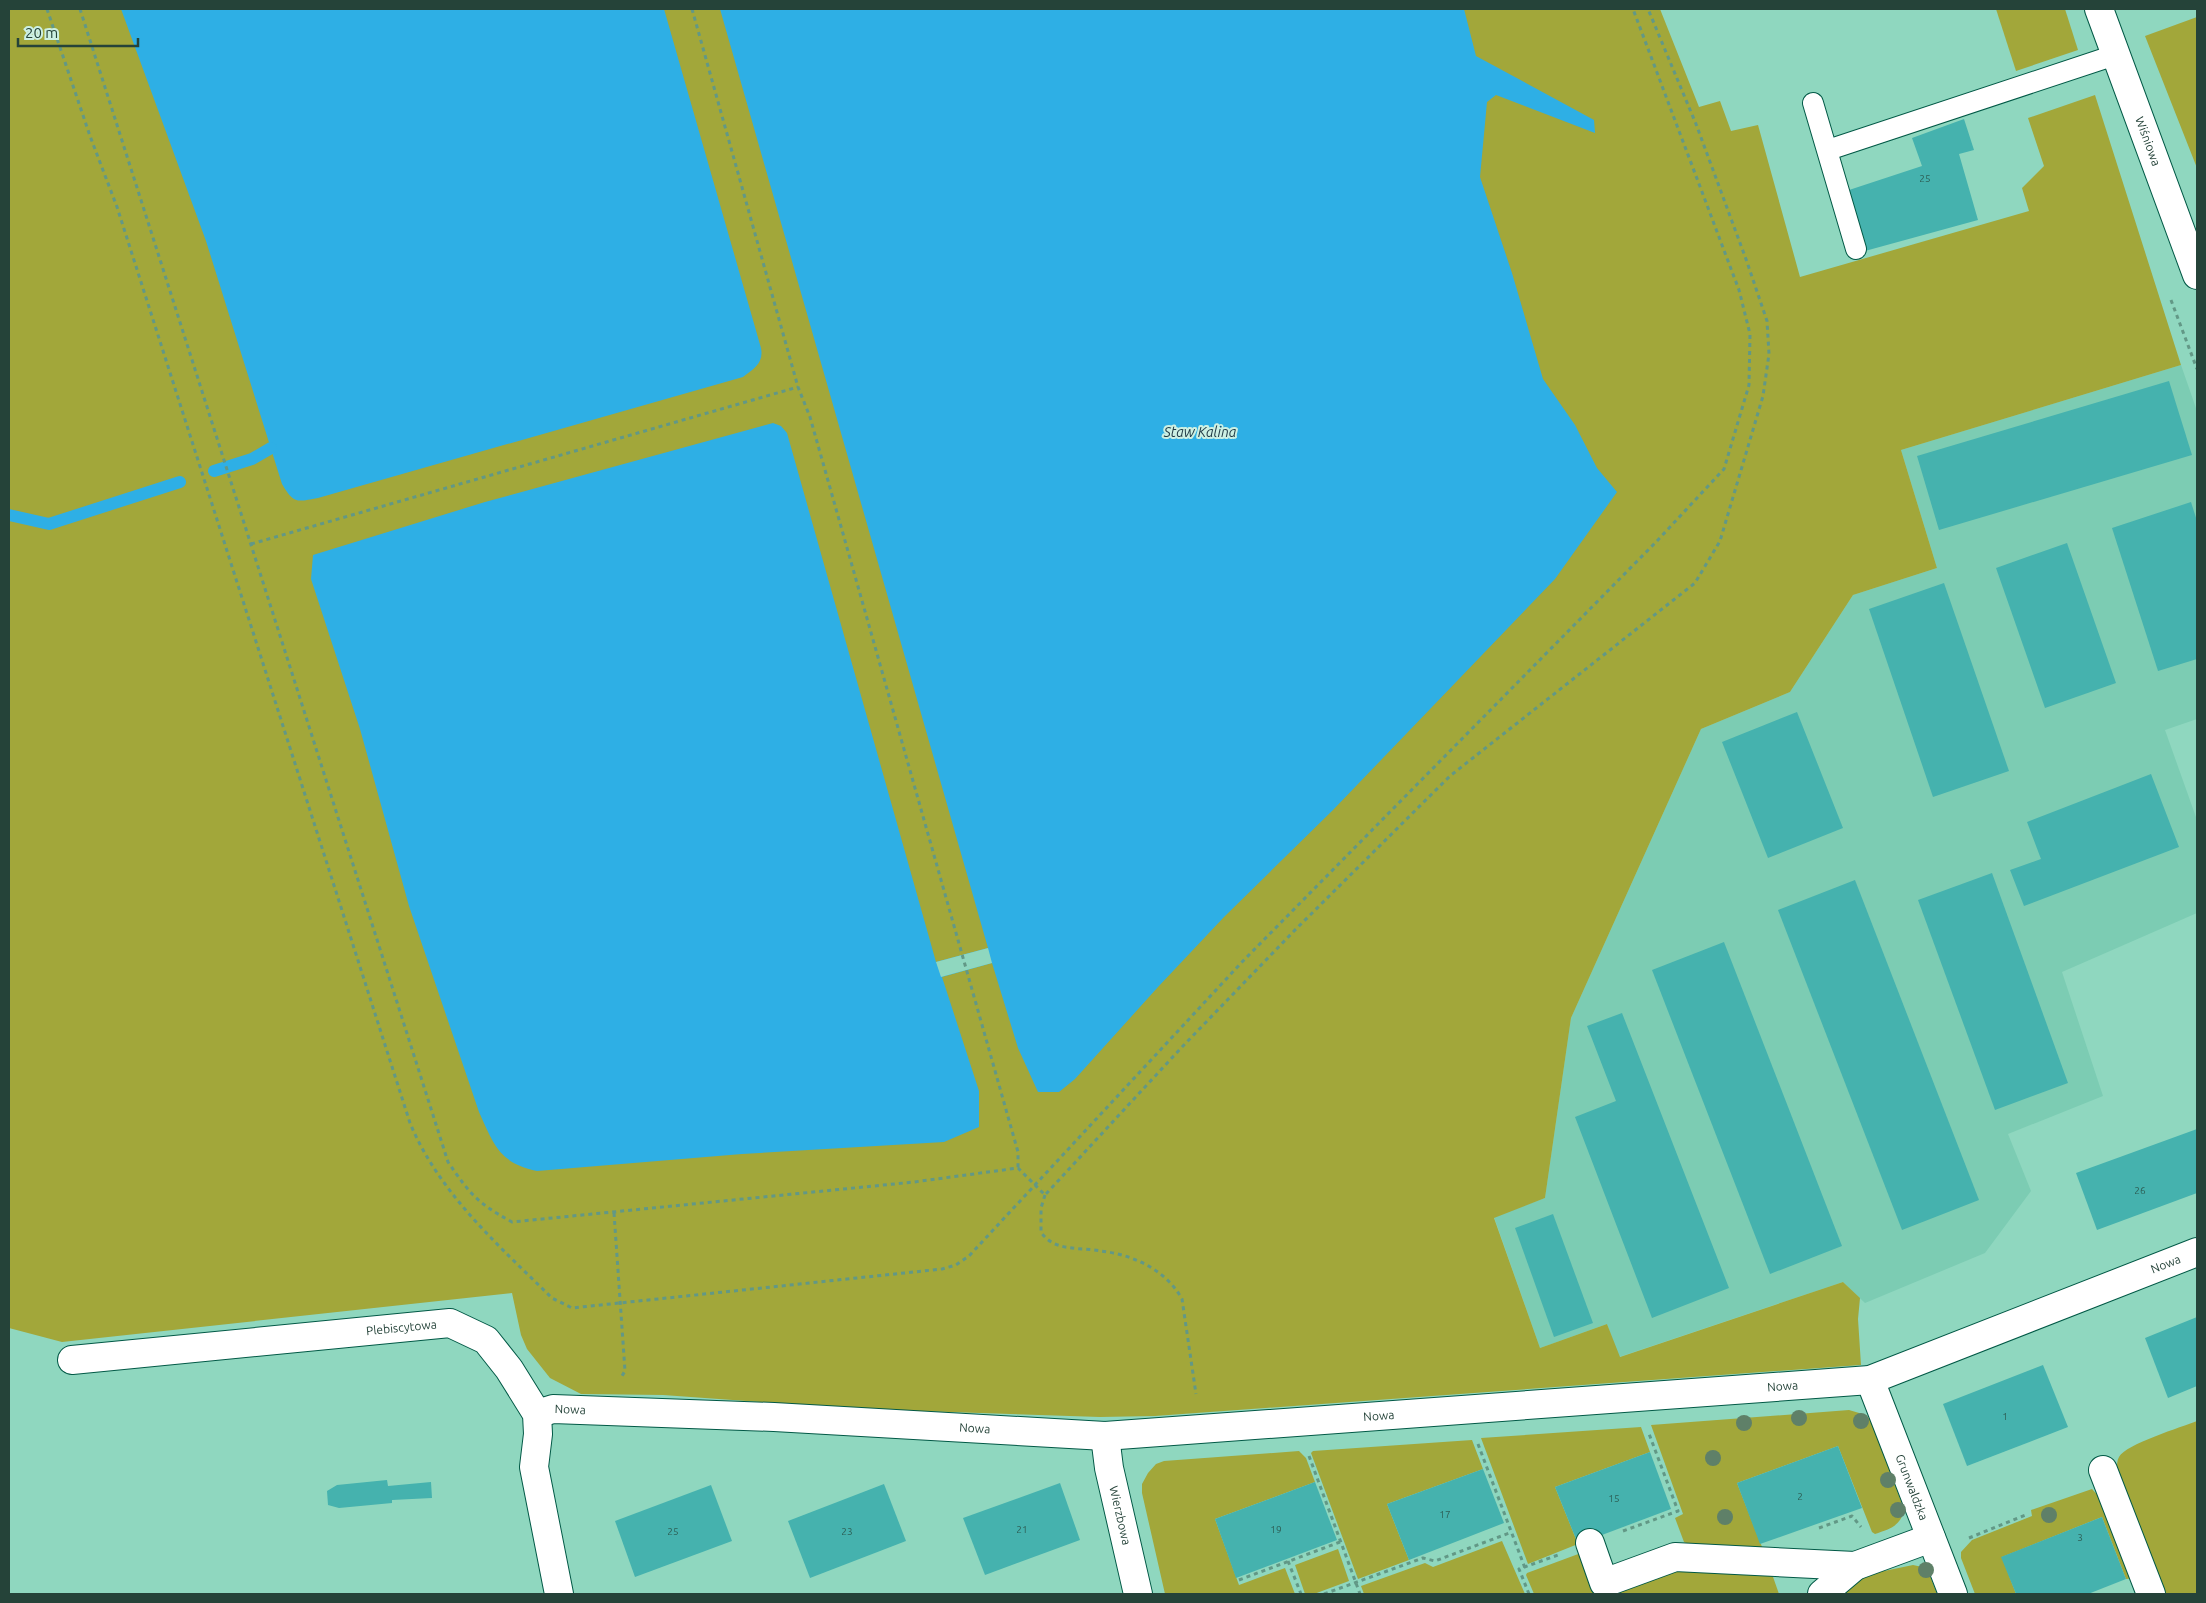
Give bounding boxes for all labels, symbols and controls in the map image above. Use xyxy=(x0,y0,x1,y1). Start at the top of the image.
scale bar xyxy=(18,15,138,47)
text: 20 m xyxy=(25,24,58,41)
street label: Wiśniowa xyxy=(2133,115,2163,168)
house number: 25 xyxy=(1919,173,1931,184)
water label: Staw Kalina xyxy=(1163,424,1237,440)
house number: 26 xyxy=(2134,1185,2146,1196)
street label: Nowa xyxy=(2149,1252,2182,1276)
street label: Plebiscytowa xyxy=(365,1317,437,1337)
street label: Nowa xyxy=(1767,1378,1799,1394)
street label: Nowa xyxy=(554,1402,586,1416)
street label: Nowa xyxy=(1363,1408,1395,1423)
house number: 1 xyxy=(2002,1411,2008,1422)
street label: Nowa xyxy=(959,1421,991,1435)
street label: Grunwaldzka xyxy=(1893,1452,1931,1522)
street label: Wierzbowa xyxy=(1107,1484,1134,1546)
house number: 2 xyxy=(1797,1491,1803,1502)
house number: 15 xyxy=(1608,1493,1620,1504)
house number: 17 xyxy=(1439,1509,1451,1520)
house number: 21 xyxy=(1016,1524,1028,1535)
house number: 19 xyxy=(1270,1524,1282,1535)
house number: 25 xyxy=(667,1526,679,1537)
house number: 23 xyxy=(841,1526,853,1537)
house number: 3 xyxy=(2077,1532,2083,1543)

